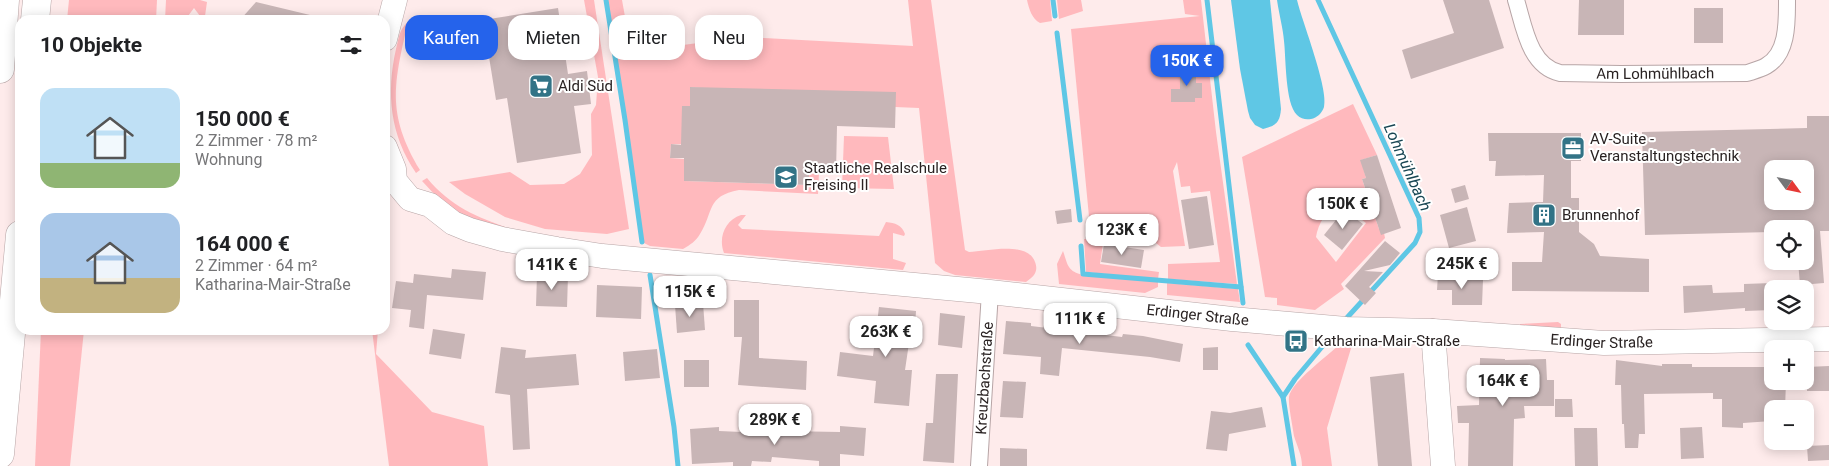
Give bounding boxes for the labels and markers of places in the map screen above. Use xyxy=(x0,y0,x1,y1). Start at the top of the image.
pin: 150K € xyxy=(1146,44,1228,87)
supermarket icon: Aldi Süd xyxy=(528,73,554,99)
place label: Aldi Süd xyxy=(558,77,613,95)
place label: AV-Suite - Veranstaltungstechnik xyxy=(1590,130,1739,165)
office icon: AV-Suite - Veranstaltungstechnik xyxy=(1560,135,1586,161)
place label: Staatliche Realschule Freising II xyxy=(804,159,947,194)
school or university icon: Staatliche Realschule Freising II xyxy=(773,164,799,190)
pin: 150K € xyxy=(1302,188,1384,230)
building icon: Brunnenhof xyxy=(1531,202,1557,228)
place label: Brunnenhof xyxy=(1562,206,1640,224)
pin: 123K € xyxy=(1081,214,1163,256)
pin: 141K € xyxy=(511,248,593,291)
pin: 245K € xyxy=(1421,248,1503,290)
pin: 115K € xyxy=(649,276,731,318)
pin: 111K € xyxy=(1039,302,1121,345)
pin: 263K € xyxy=(845,316,927,358)
bus stop icon: Katharina-Mair-Straße xyxy=(1283,328,1309,354)
place label: Katharina-Mair-Straße xyxy=(1314,332,1460,350)
pin: 164K € xyxy=(1462,364,1544,407)
pin: 289K € xyxy=(734,404,816,446)

